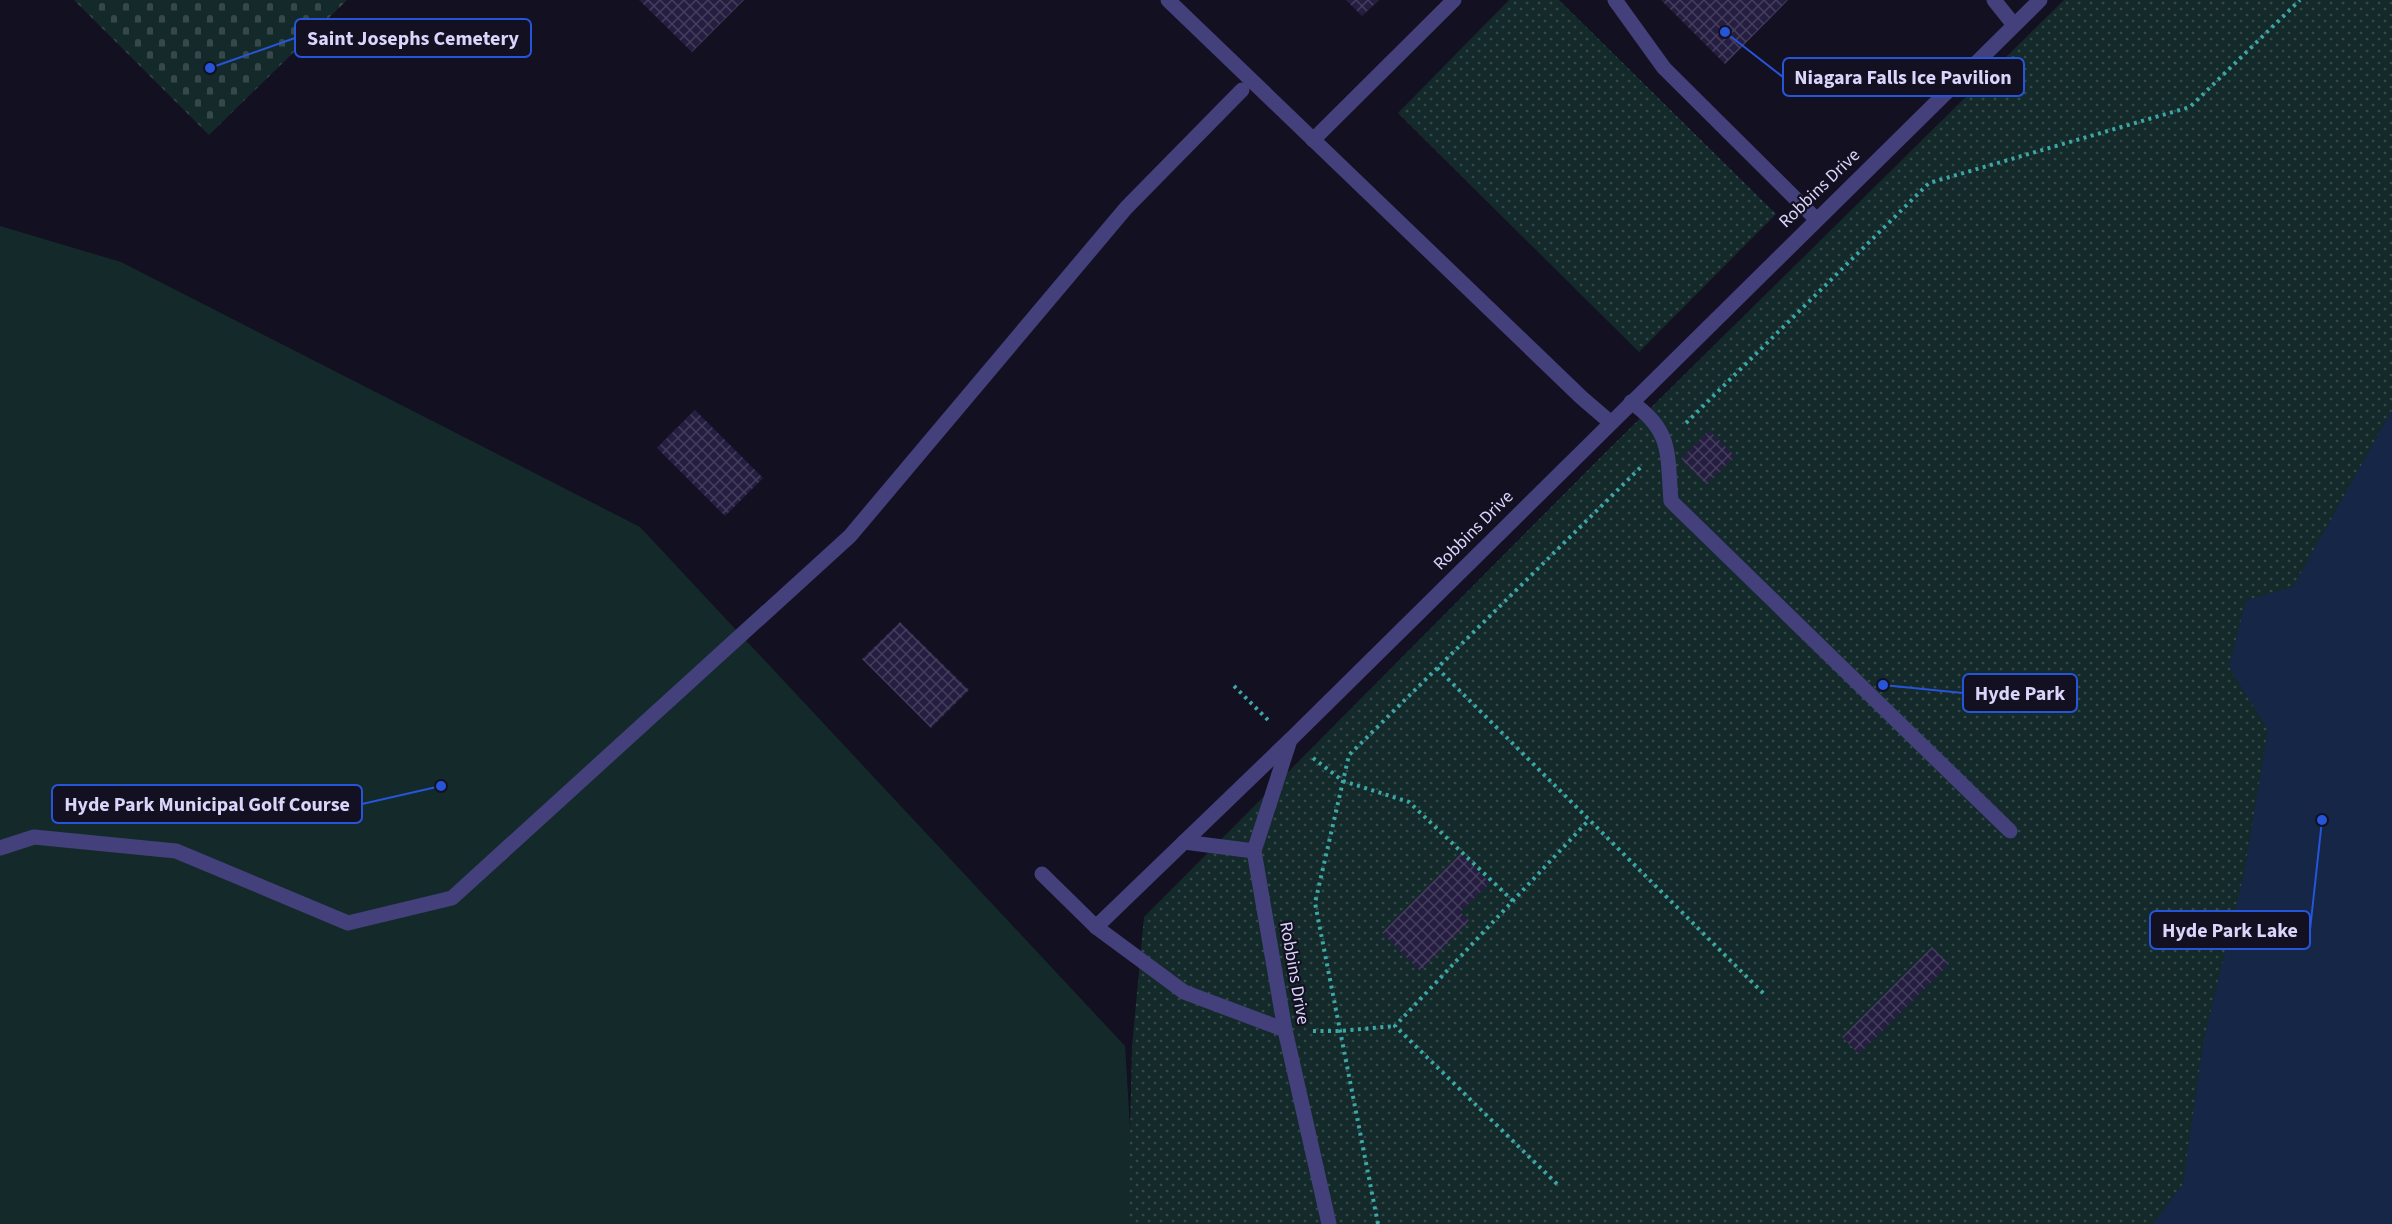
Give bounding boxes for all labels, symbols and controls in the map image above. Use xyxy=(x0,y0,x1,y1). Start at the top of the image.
callout: Saint Josephs Cemetery xyxy=(295,19,531,57)
text: Saint Josephs Cemetery xyxy=(307,25,520,53)
callout: Niagara Falls Ice Pavilion xyxy=(1783,58,2024,96)
text: Niagara Falls Ice Pavilion xyxy=(1794,64,2012,92)
street label: Robbins Drive xyxy=(1773,143,1866,234)
street label: Robbins Drive xyxy=(1428,485,1519,576)
callout: Hyde Park xyxy=(1963,674,2077,712)
text: Hyde Park xyxy=(1975,680,2065,708)
callout: Hyde Park Municipal Golf Course xyxy=(52,785,362,823)
text: Hyde Park Municipal Golf Course xyxy=(64,791,350,819)
callout: Hyde Park Lake xyxy=(2150,911,2310,949)
text: Hyde Park Lake xyxy=(2162,917,2298,945)
street label: Robbins Drive xyxy=(1273,920,1316,1027)

